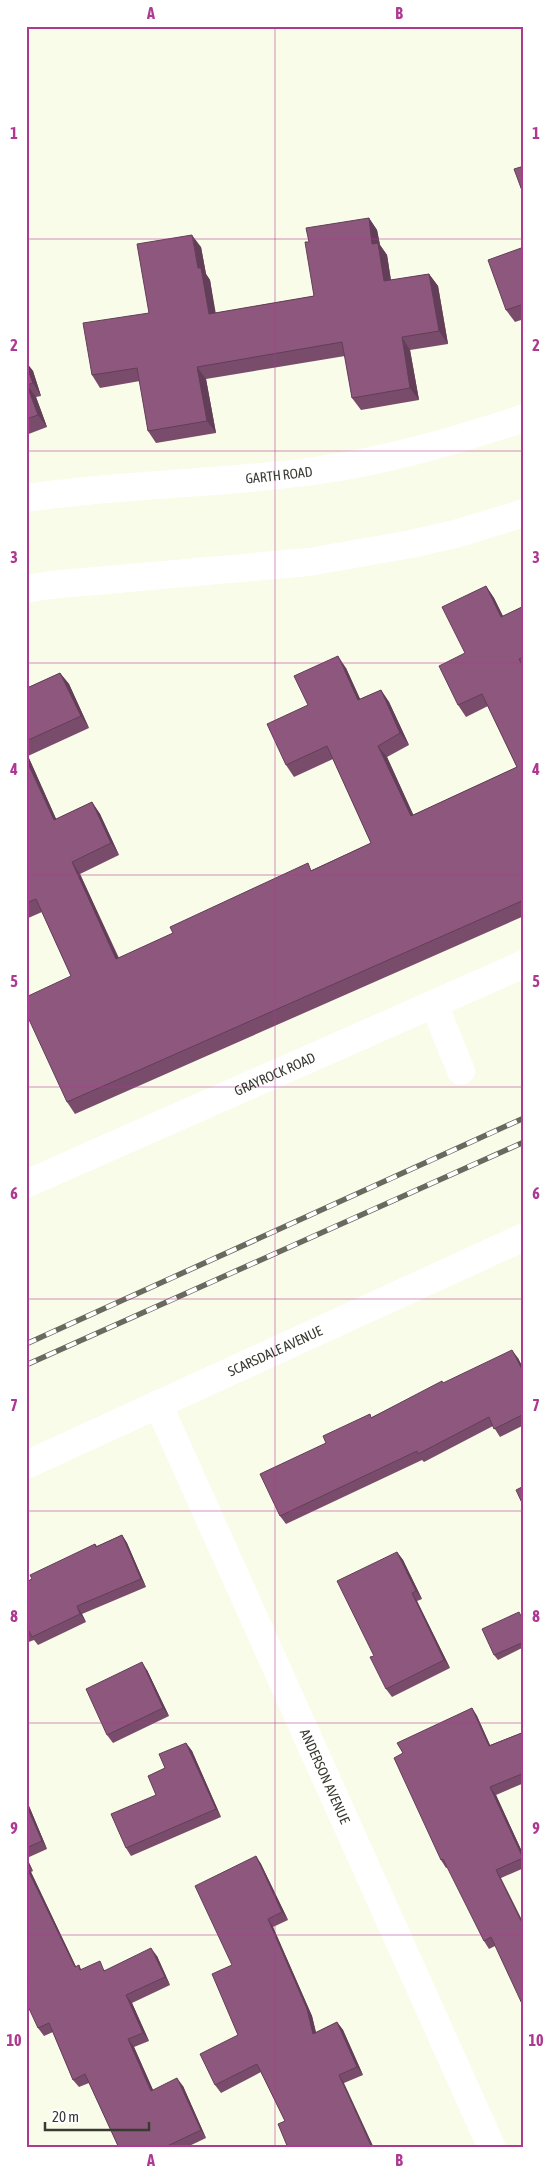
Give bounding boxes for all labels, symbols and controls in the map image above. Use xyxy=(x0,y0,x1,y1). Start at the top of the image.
text: A xyxy=(146,4,155,22)
text: B xyxy=(395,4,403,22)
text: 1 xyxy=(10,124,18,142)
text: 1 xyxy=(532,124,540,142)
text: 2 xyxy=(10,336,18,354)
text: 2 xyxy=(532,336,540,354)
street label: GARTH ROAD xyxy=(245,463,314,486)
text: 3 xyxy=(10,548,18,566)
text: 3 xyxy=(532,548,540,566)
text: 4 xyxy=(9,760,18,778)
text: 4 xyxy=(531,760,540,778)
text: 5 xyxy=(10,972,18,990)
text: 5 xyxy=(532,972,540,990)
street label: GRAYROCK ROAD xyxy=(232,1049,318,1099)
text: 6 xyxy=(10,1184,18,1202)
text: 6 xyxy=(532,1184,540,1202)
street label: SCARSDALE AVENUE xyxy=(225,1322,325,1379)
text: 7 xyxy=(10,1396,18,1414)
text: 7 xyxy=(532,1396,540,1414)
text: 8 xyxy=(10,1607,18,1625)
text: 8 xyxy=(532,1607,540,1625)
street label: ANDERSON AVENUE xyxy=(297,1726,353,1826)
text: 9 xyxy=(10,1819,18,1837)
text: 9 xyxy=(532,1819,540,1837)
text: 10 xyxy=(6,2031,22,2049)
text: 10 xyxy=(528,2031,544,2049)
scale bar xyxy=(45,2099,149,2131)
text: 20 m xyxy=(52,2108,79,2125)
text: A xyxy=(146,2151,155,2169)
text: B xyxy=(395,2151,403,2169)

